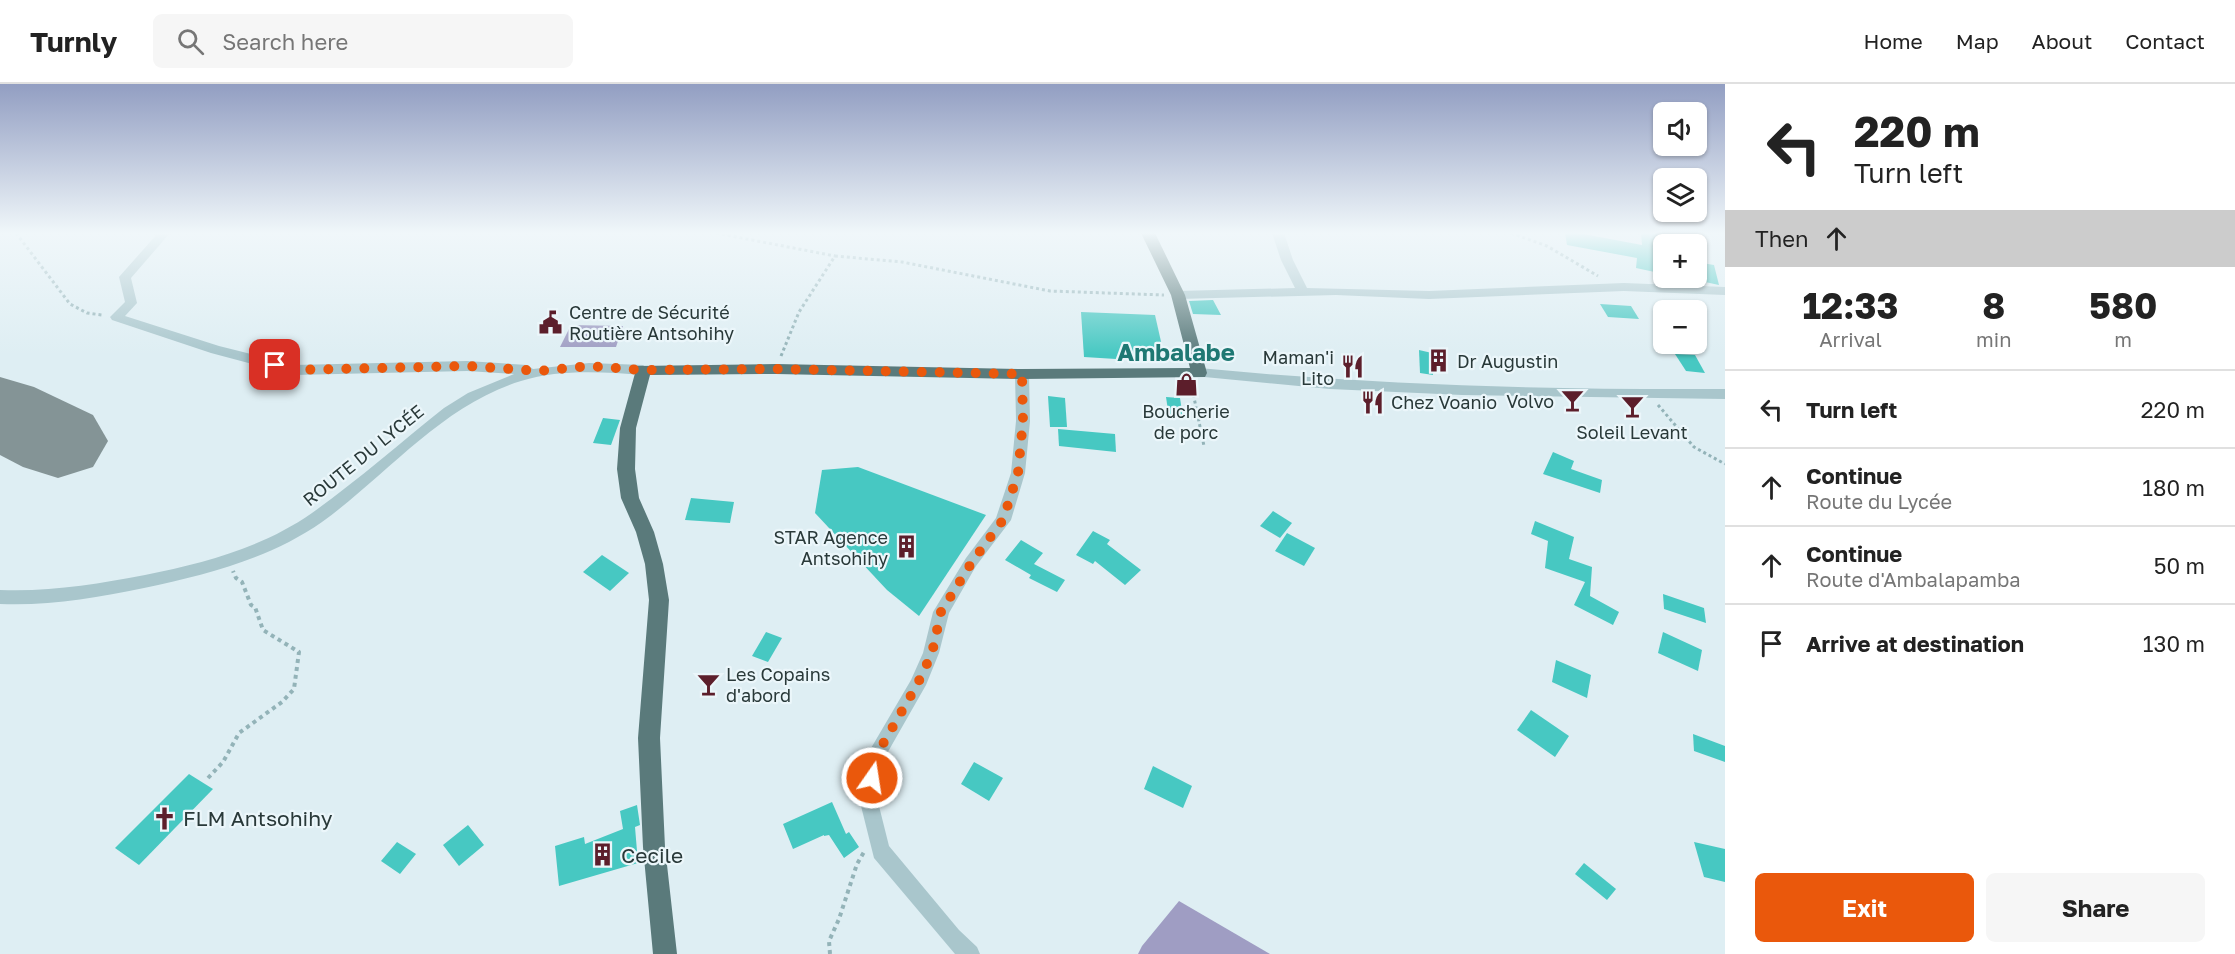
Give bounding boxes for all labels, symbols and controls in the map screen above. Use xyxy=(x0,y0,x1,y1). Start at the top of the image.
search box xyxy=(153,14,573,68)
text: Turnly xyxy=(30,25,117,58)
icon: search xyxy=(174,25,207,58)
text: Search here xyxy=(222,28,348,55)
text: Home xyxy=(1863,28,1923,54)
text: Map xyxy=(1956,28,1999,54)
text: About xyxy=(2032,28,2092,54)
text: Contact xyxy=(2125,28,2205,54)
map controls xyxy=(1653,102,1707,354)
button: sound xyxy=(1653,102,1707,156)
text: 220 m xyxy=(1854,106,1980,156)
icon: left xyxy=(1755,108,1833,186)
text: Turn left xyxy=(1854,157,1963,189)
button: layers xyxy=(1653,168,1707,222)
icon: ahead xyxy=(1820,222,1853,255)
text: Then xyxy=(1755,225,1808,252)
button: + xyxy=(1653,234,1707,288)
text: 12:33 xyxy=(1803,284,1899,327)
text: 8 xyxy=(1982,284,2005,327)
text: 580 xyxy=(2089,284,2157,327)
button: − xyxy=(1653,300,1707,354)
place label: Centre de Sécurité Routière Antsohihy xyxy=(569,301,734,344)
public building icon: Centre de Sécurité Routière Antsohihy xyxy=(538,309,564,335)
text: Arrival xyxy=(1819,327,1882,351)
text: min xyxy=(1976,327,2011,351)
text: m xyxy=(2114,327,2132,351)
district label: Ambalabe xyxy=(1117,337,1235,366)
pin xyxy=(249,339,300,390)
place label: Maman'i Lito xyxy=(1263,346,1334,389)
icon: arrive xyxy=(258,348,291,381)
building icon: Dr Augustin xyxy=(1426,348,1452,374)
place label: Dr Augustin xyxy=(1457,350,1558,372)
restaurant icon: Maman'i Lito xyxy=(1339,354,1365,380)
shop icon: Boucherie de porc xyxy=(1173,372,1199,398)
bar icon: Volvo xyxy=(1559,388,1585,414)
restaurant icon: Chez Voanio xyxy=(1360,389,1386,415)
place label: Volvo xyxy=(1506,390,1554,412)
place label: Chez Voanio xyxy=(1391,391,1497,413)
bar icon: Soleil Levant xyxy=(1619,393,1645,419)
icon: left xyxy=(1755,393,1788,426)
text: Turn left xyxy=(1806,396,1897,423)
text: 220 m xyxy=(2141,396,2205,423)
street label: ROUTE DU LYCÉE xyxy=(298,400,428,510)
place label: Boucherie de porc xyxy=(1142,400,1230,443)
place label: Soleil Levant xyxy=(1576,421,1688,443)
text: Continue xyxy=(1806,462,1902,489)
icon: ahead xyxy=(1755,471,1788,504)
text: 180 m xyxy=(2142,474,2205,501)
text: Route du Lycée xyxy=(1806,489,1952,513)
place label: STAR Agence Antsohihy xyxy=(773,526,888,569)
building icon: STAR Agence Antsohihy xyxy=(893,534,919,560)
text: Continue xyxy=(1806,540,1902,567)
icon: ahead xyxy=(1755,549,1788,582)
text: 50 m xyxy=(2154,552,2205,579)
text: Route d'Ambalapamba xyxy=(1806,567,2021,591)
icon: arrive xyxy=(1755,627,1788,660)
text: Arrive at destination xyxy=(1806,630,2024,657)
text: 130 m xyxy=(2143,630,2205,657)
place label: Les Copains d'abord xyxy=(726,663,830,706)
bar icon: Les Copains d'abord xyxy=(695,671,721,697)
position arrow xyxy=(840,746,904,810)
church icon: FLM Antsohihy xyxy=(152,805,178,831)
place label: FLM Antsohihy xyxy=(183,805,333,831)
building icon: Cecile xyxy=(590,842,616,868)
place label: Cecile xyxy=(621,842,683,868)
button: Exit xyxy=(1755,873,1974,942)
button: Share xyxy=(1986,873,2205,942)

